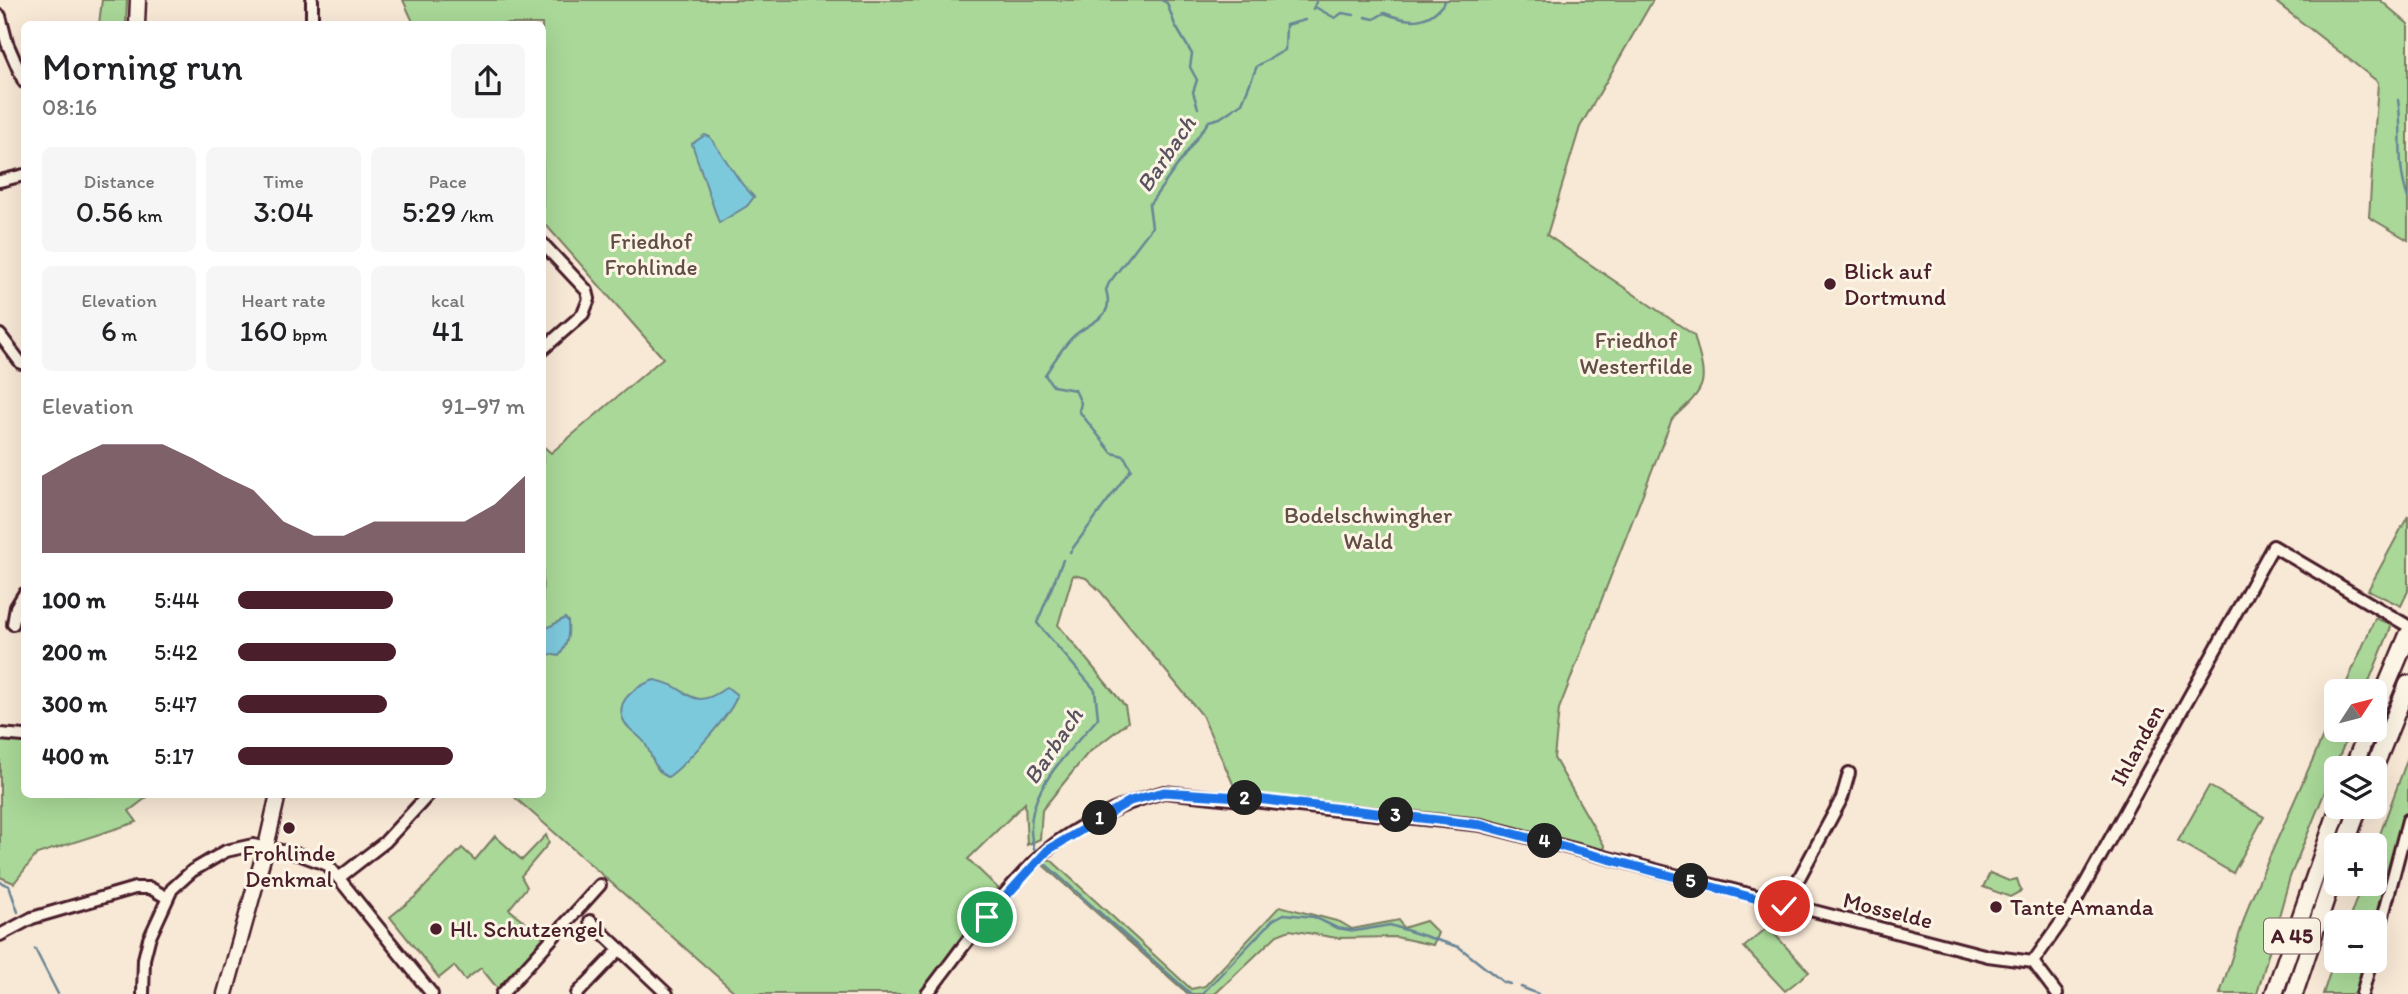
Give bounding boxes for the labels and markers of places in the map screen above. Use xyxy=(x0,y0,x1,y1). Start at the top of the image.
place label: Blick auf Dortmund xyxy=(1844,257,1946,311)
marker: Blick auf Dortmund xyxy=(1822,276,1838,292)
pin: 2 xyxy=(1228,780,1262,816)
pin: 3 xyxy=(1378,798,1414,832)
pin: 1 xyxy=(1082,800,1118,836)
marker: Frohlinde Denkmal xyxy=(281,820,297,836)
pin: 4 xyxy=(1528,824,1562,858)
place label: Frohlinde Denkmal xyxy=(242,839,336,893)
pin: 5 xyxy=(1674,864,1708,898)
pin xyxy=(1754,876,1814,936)
pin xyxy=(957,887,1017,947)
place label: Tante Amanda xyxy=(2010,893,2154,921)
marker: Tante Amanda xyxy=(1988,899,2004,915)
place label: Hl. Schutzengel xyxy=(450,915,605,943)
marker: Hl. Schutzengel xyxy=(428,921,444,937)

